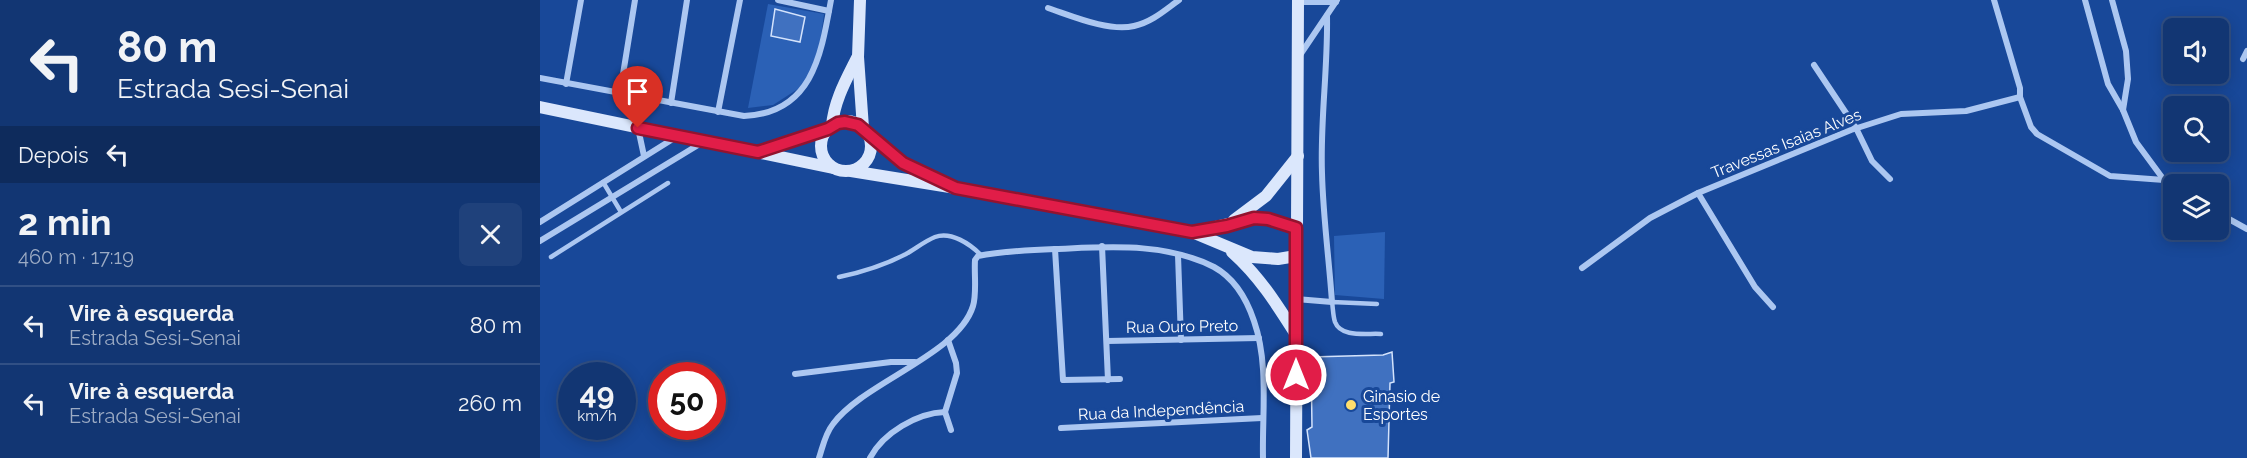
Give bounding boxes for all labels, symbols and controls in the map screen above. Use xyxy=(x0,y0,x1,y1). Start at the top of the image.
map controls xyxy=(2163,18,2229,240)
button: sound xyxy=(2163,18,2229,84)
text: 80 m xyxy=(117,23,217,72)
icon: left xyxy=(18,24,96,102)
pin xyxy=(612,66,663,128)
text: Estrada Sesi-Senai xyxy=(117,73,349,104)
icon: arrive xyxy=(621,75,654,108)
button: search xyxy=(2163,96,2229,162)
street label: Travessas Isaias Alves xyxy=(1708,105,1864,182)
icon: left xyxy=(101,138,134,171)
text: Depois xyxy=(18,142,89,168)
button: layers xyxy=(2163,174,2229,240)
text: 2 min xyxy=(18,201,111,243)
button: close xyxy=(459,203,522,266)
text: 460 m · 17:19 xyxy=(18,245,134,269)
text: Vire à esquerda xyxy=(69,300,234,326)
icon: left xyxy=(18,309,51,342)
text: 80 m xyxy=(470,312,522,338)
street label: Rua Ouro Preto xyxy=(1126,316,1238,337)
text: Estrada Sesi-Senai xyxy=(69,326,241,350)
position arrow xyxy=(1264,343,1328,407)
speed limit sign: 50 xyxy=(648,362,726,440)
text: 49 xyxy=(580,376,614,411)
text: Vire à esquerda xyxy=(69,378,234,404)
icon: left xyxy=(18,387,51,420)
place label: Ginasio de Esportes xyxy=(1363,387,1440,424)
text: 260 m xyxy=(458,390,522,416)
street label: Rua da Independência xyxy=(1078,397,1245,424)
marker: Ginasio de Esportes xyxy=(1344,398,1358,412)
text: Estrada Sesi-Senai xyxy=(69,404,241,428)
text: km/h xyxy=(577,407,617,425)

